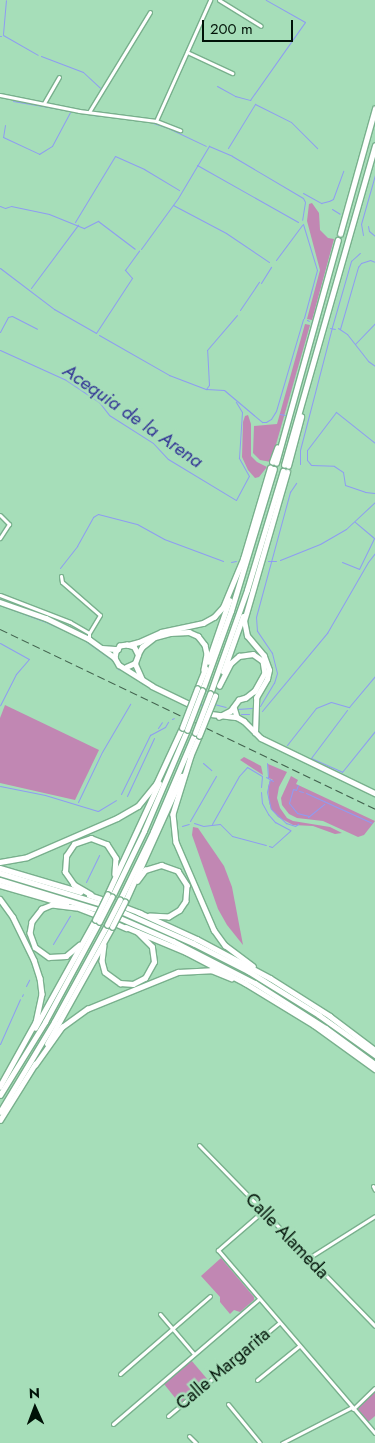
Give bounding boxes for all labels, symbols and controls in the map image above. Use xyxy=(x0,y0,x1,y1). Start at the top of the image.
scale bar xyxy=(205,10,296,42)
text: 200 m xyxy=(210,18,253,40)
water label: Acequia de la Arena xyxy=(59,359,207,473)
street label: Calle Alameda xyxy=(241,1189,333,1283)
street label: Calle Margarita xyxy=(172,1323,274,1415)
north arrow xyxy=(10,1383,60,1433)
text: N xyxy=(29,1383,40,1403)

